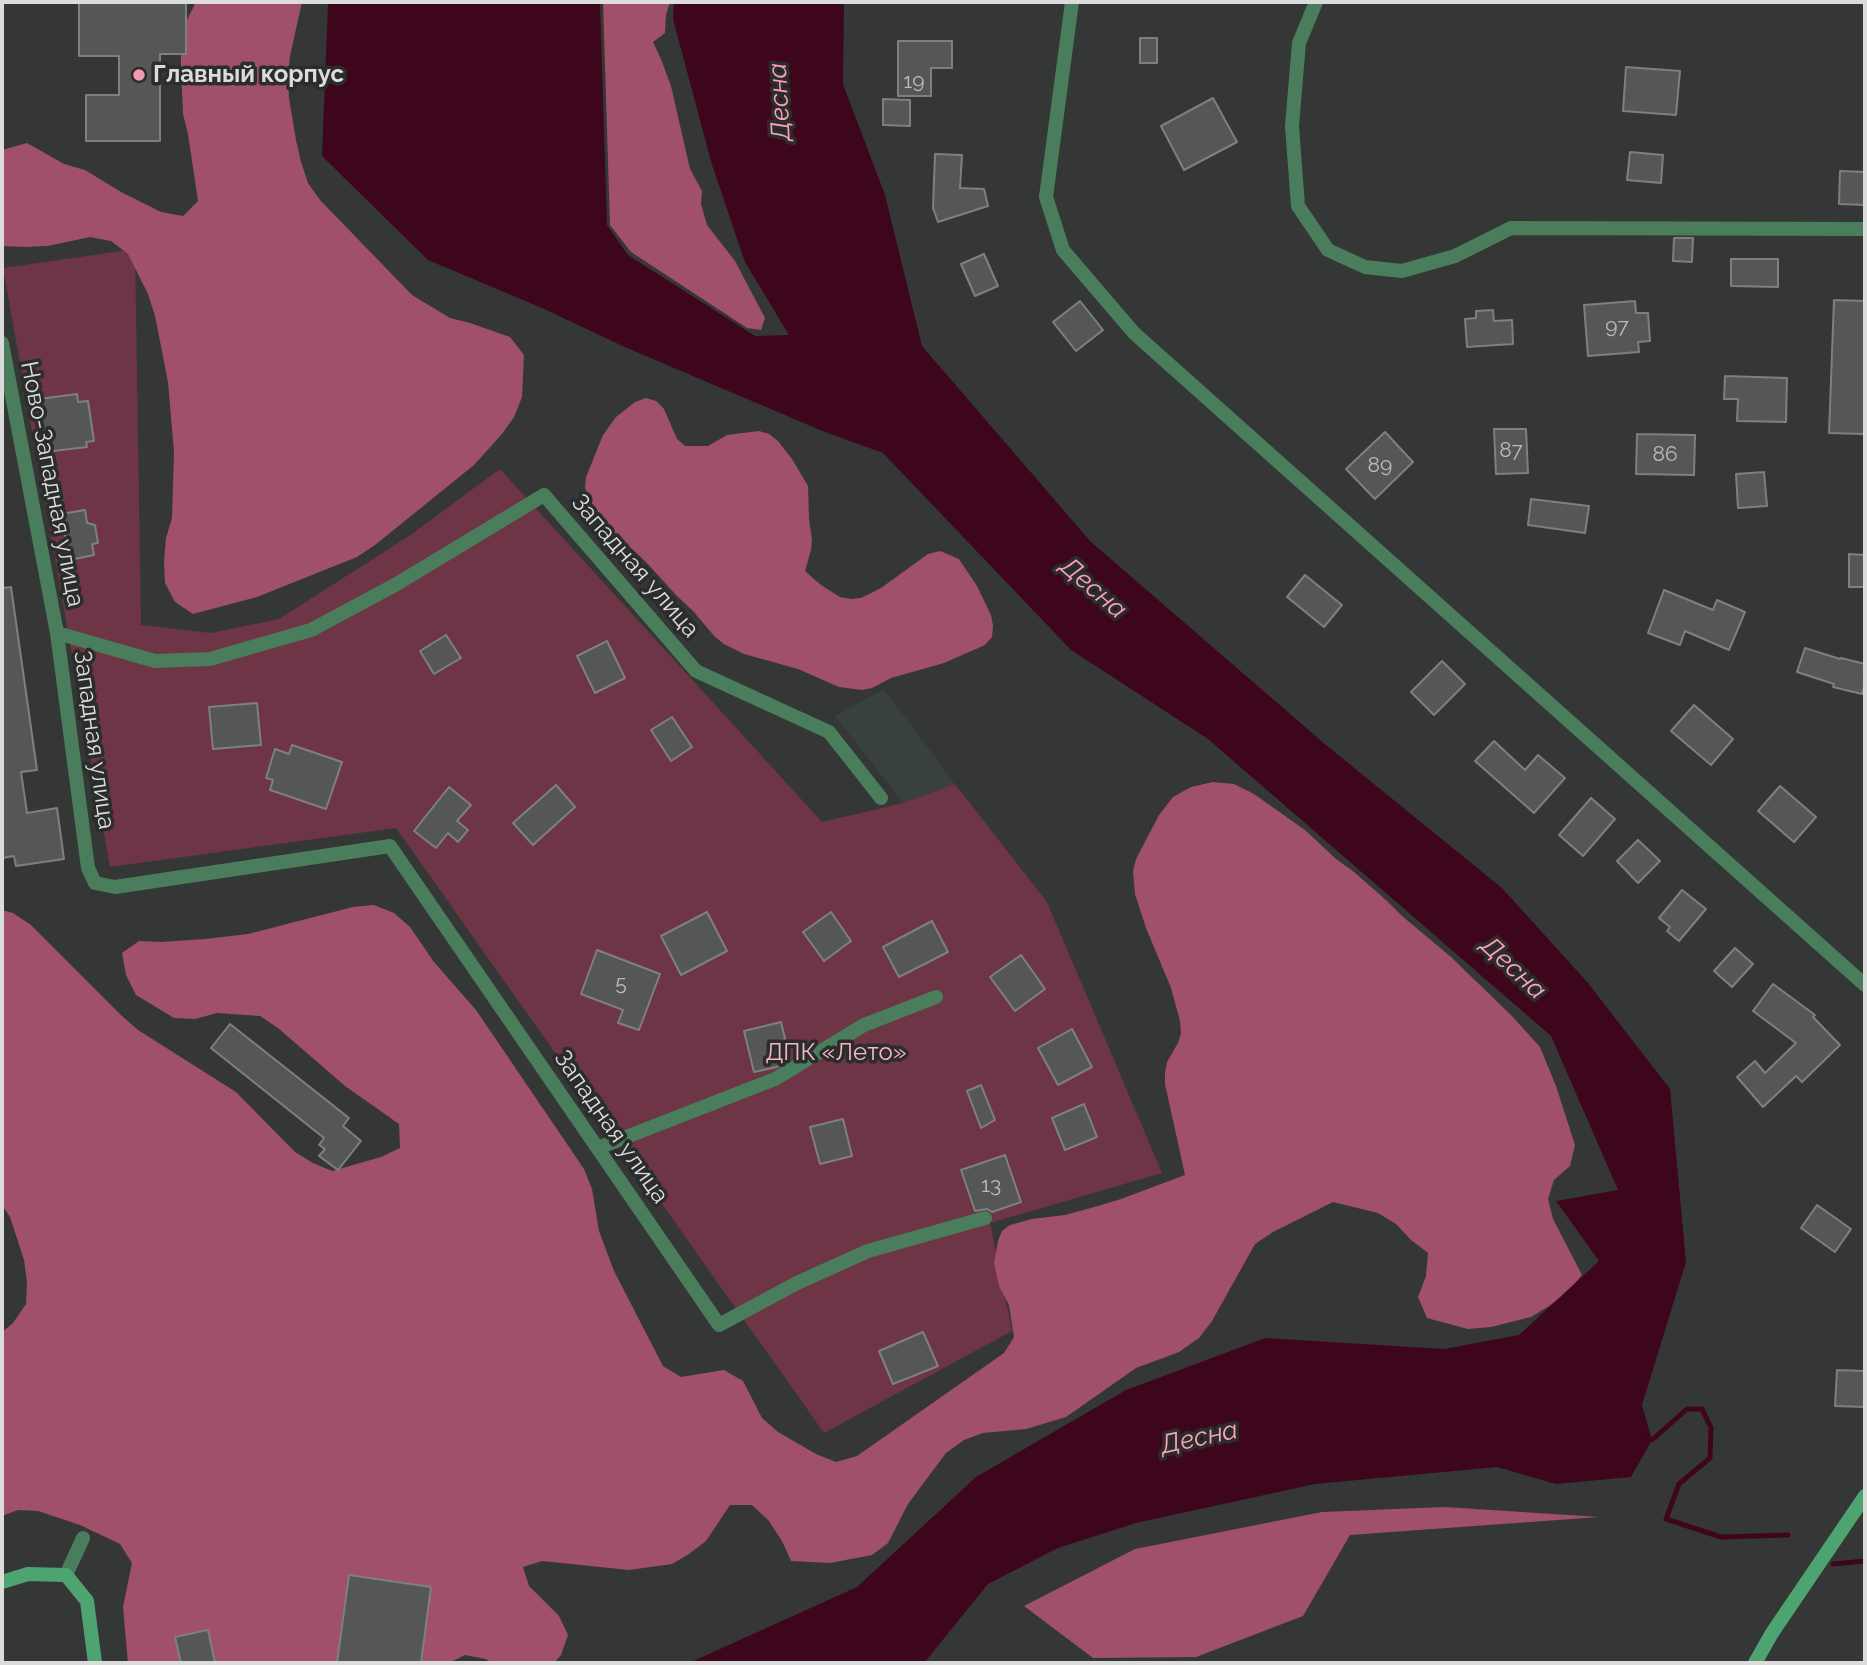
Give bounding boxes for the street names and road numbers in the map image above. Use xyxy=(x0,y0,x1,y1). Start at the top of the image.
street label: Ново-Западная улица xyxy=(14,359,90,609)
street label: Западная улица xyxy=(565,489,705,643)
street label: Западная улица xyxy=(67,649,121,831)
street label: Западная улица xyxy=(547,1045,675,1209)

